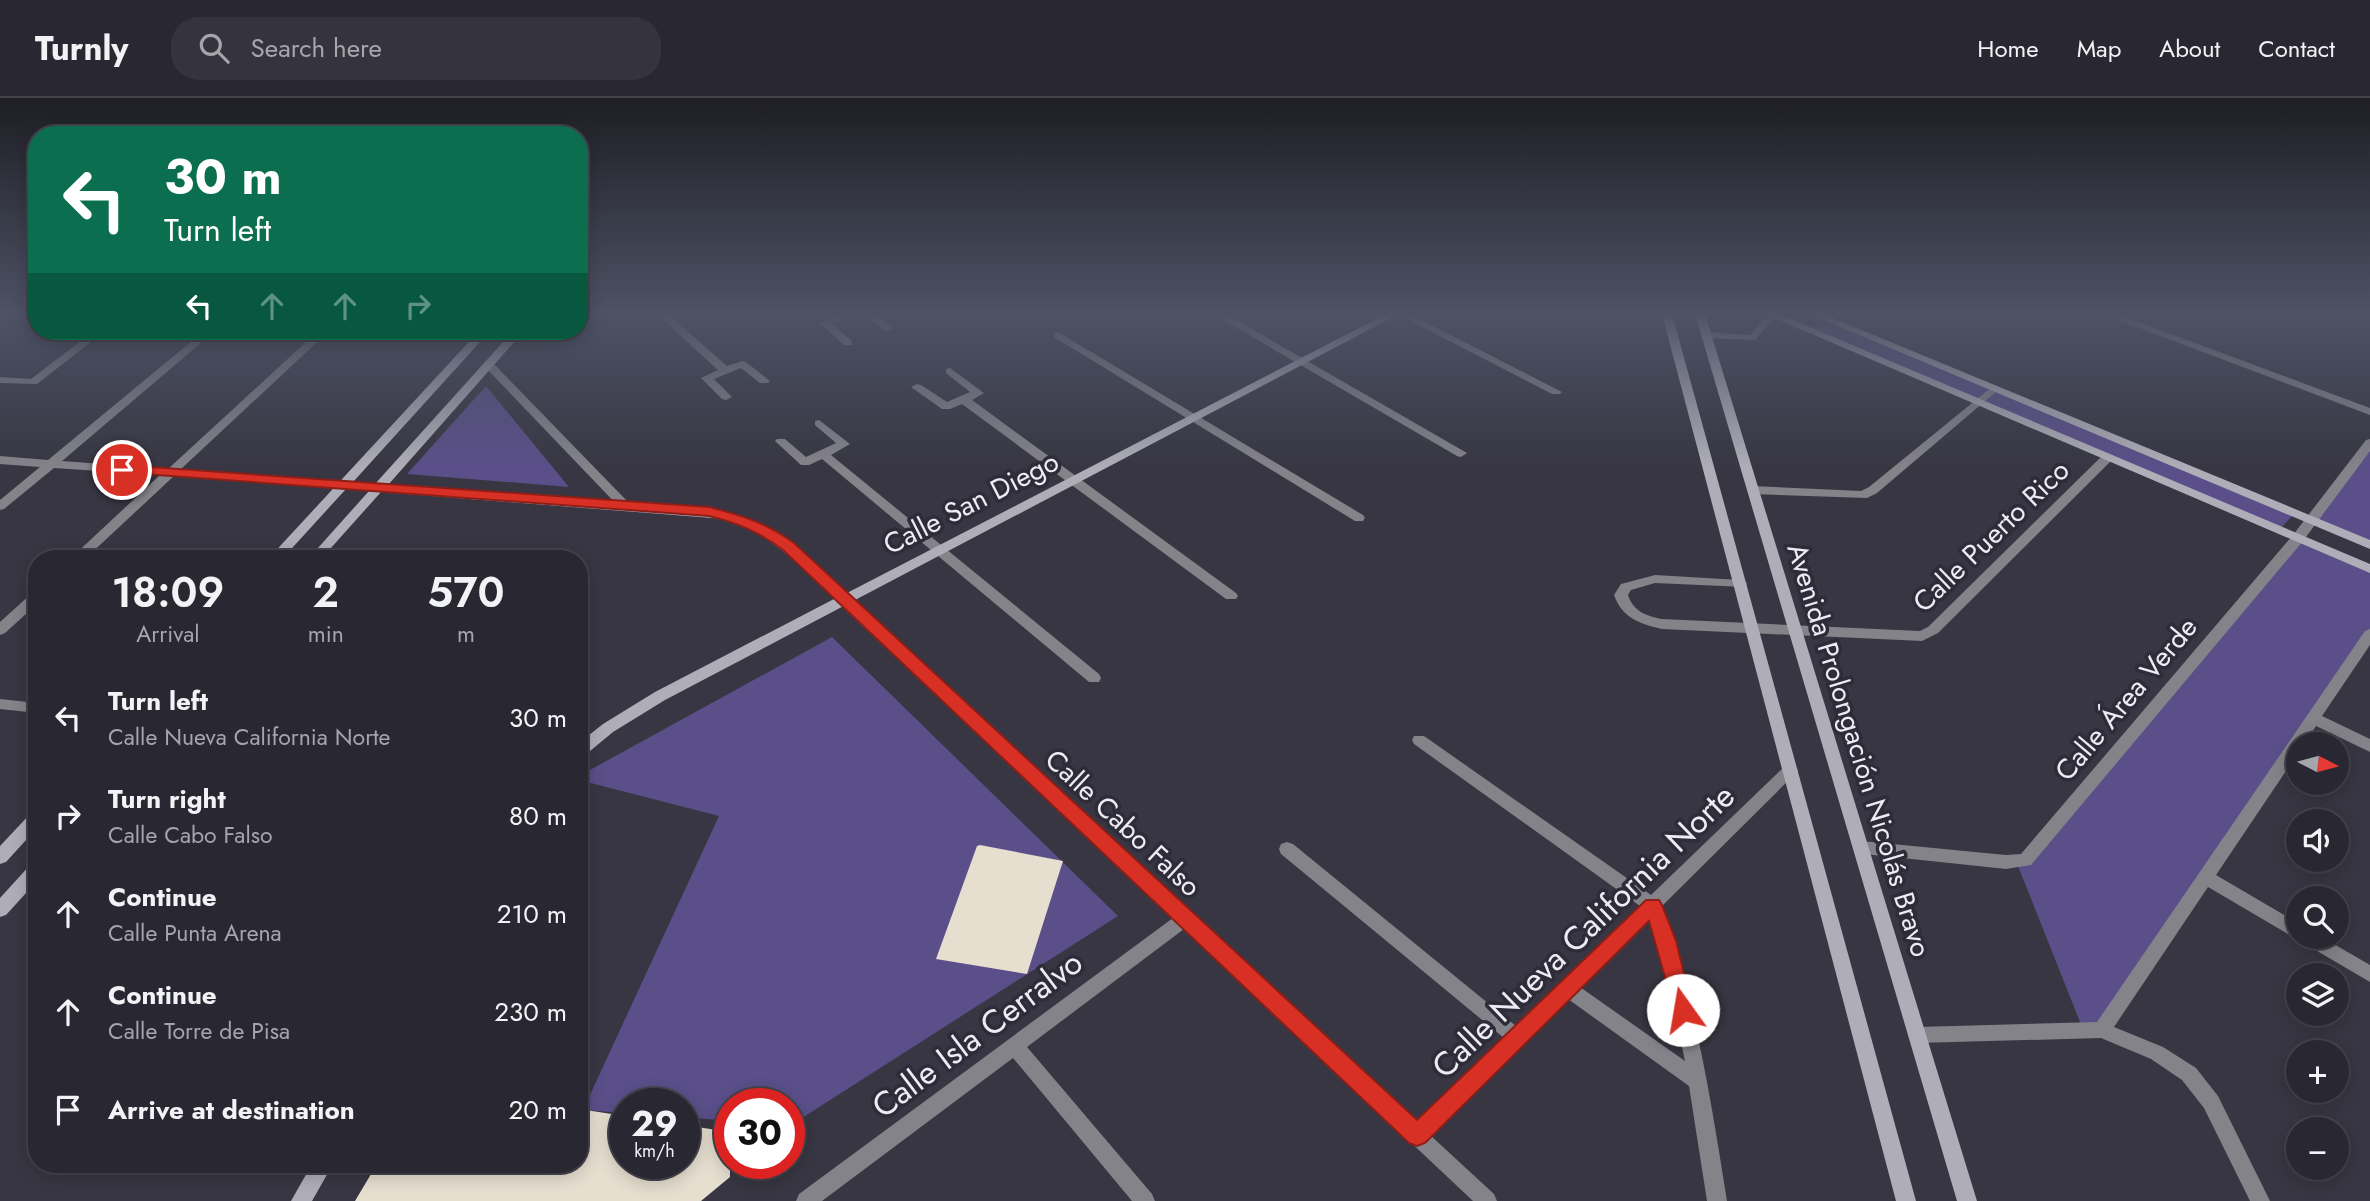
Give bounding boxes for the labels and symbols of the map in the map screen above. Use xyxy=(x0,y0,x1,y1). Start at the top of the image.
pin xyxy=(92,440,152,500)
street label: Calle San Diego xyxy=(876,441,1066,565)
street label: Calle Puerto Rico xyxy=(1903,450,2079,622)
street label: Avenida Prolongación Nicolás Bravo xyxy=(1776,538,1942,962)
street label: Calle Área Verde xyxy=(2045,608,2207,790)
north arrow xyxy=(2286,732,2348,794)
street label: Calle Cabo Falso xyxy=(1036,740,1210,906)
street label: Calle Nueva California Norte xyxy=(1421,773,1745,1089)
street label: Calle Isla Cerralvo xyxy=(862,939,1092,1129)
position arrow xyxy=(1646,973,1720,1047)
speed limit sign: 30 xyxy=(714,1088,805,1179)

